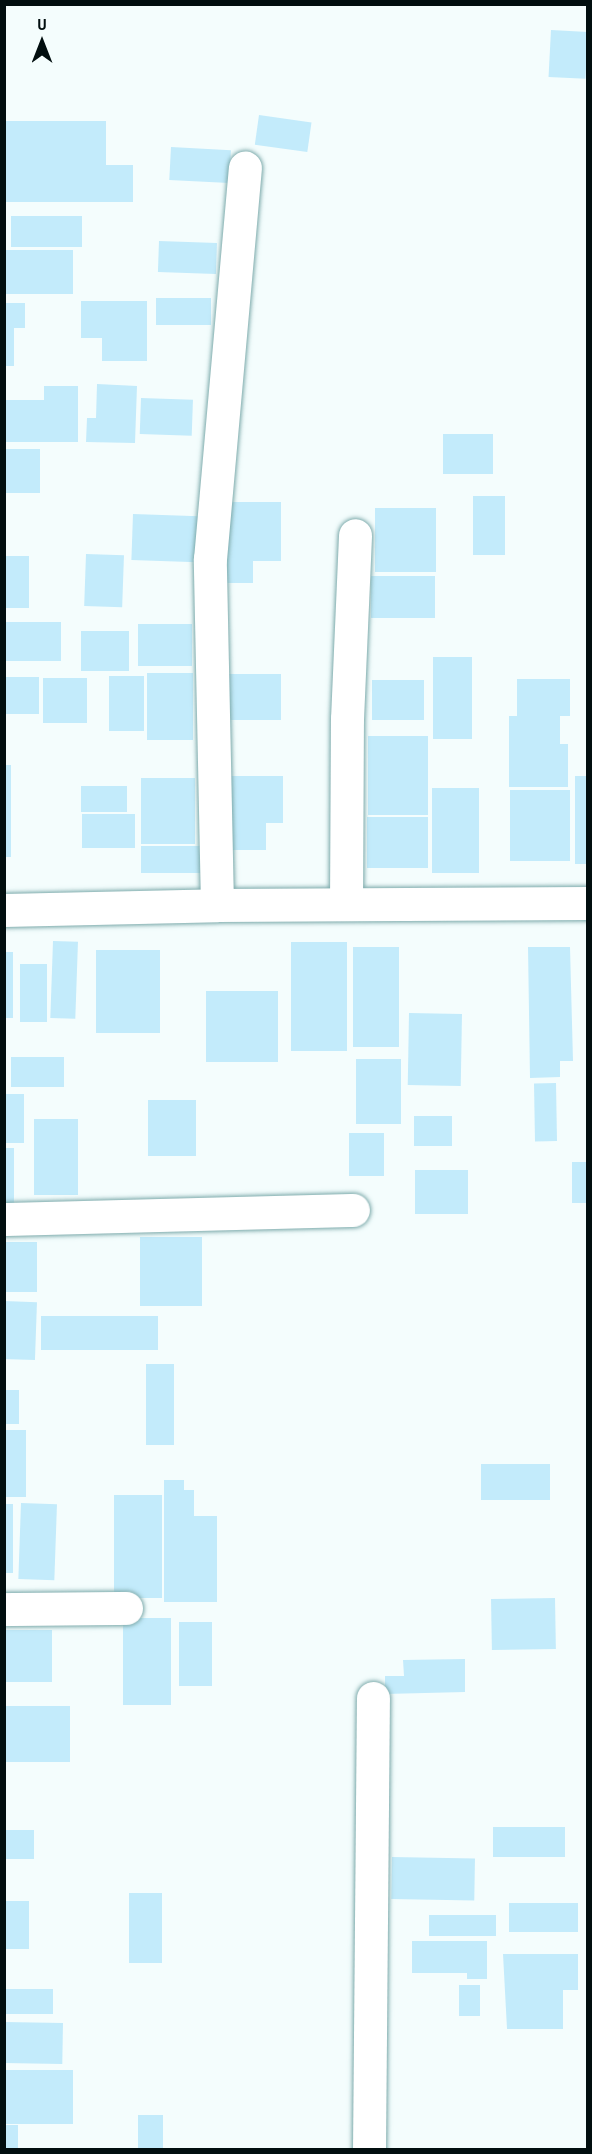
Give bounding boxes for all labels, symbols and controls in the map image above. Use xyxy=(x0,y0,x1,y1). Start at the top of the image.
north arrow xyxy=(12,12,72,72)
text: U xyxy=(37,13,47,35)

